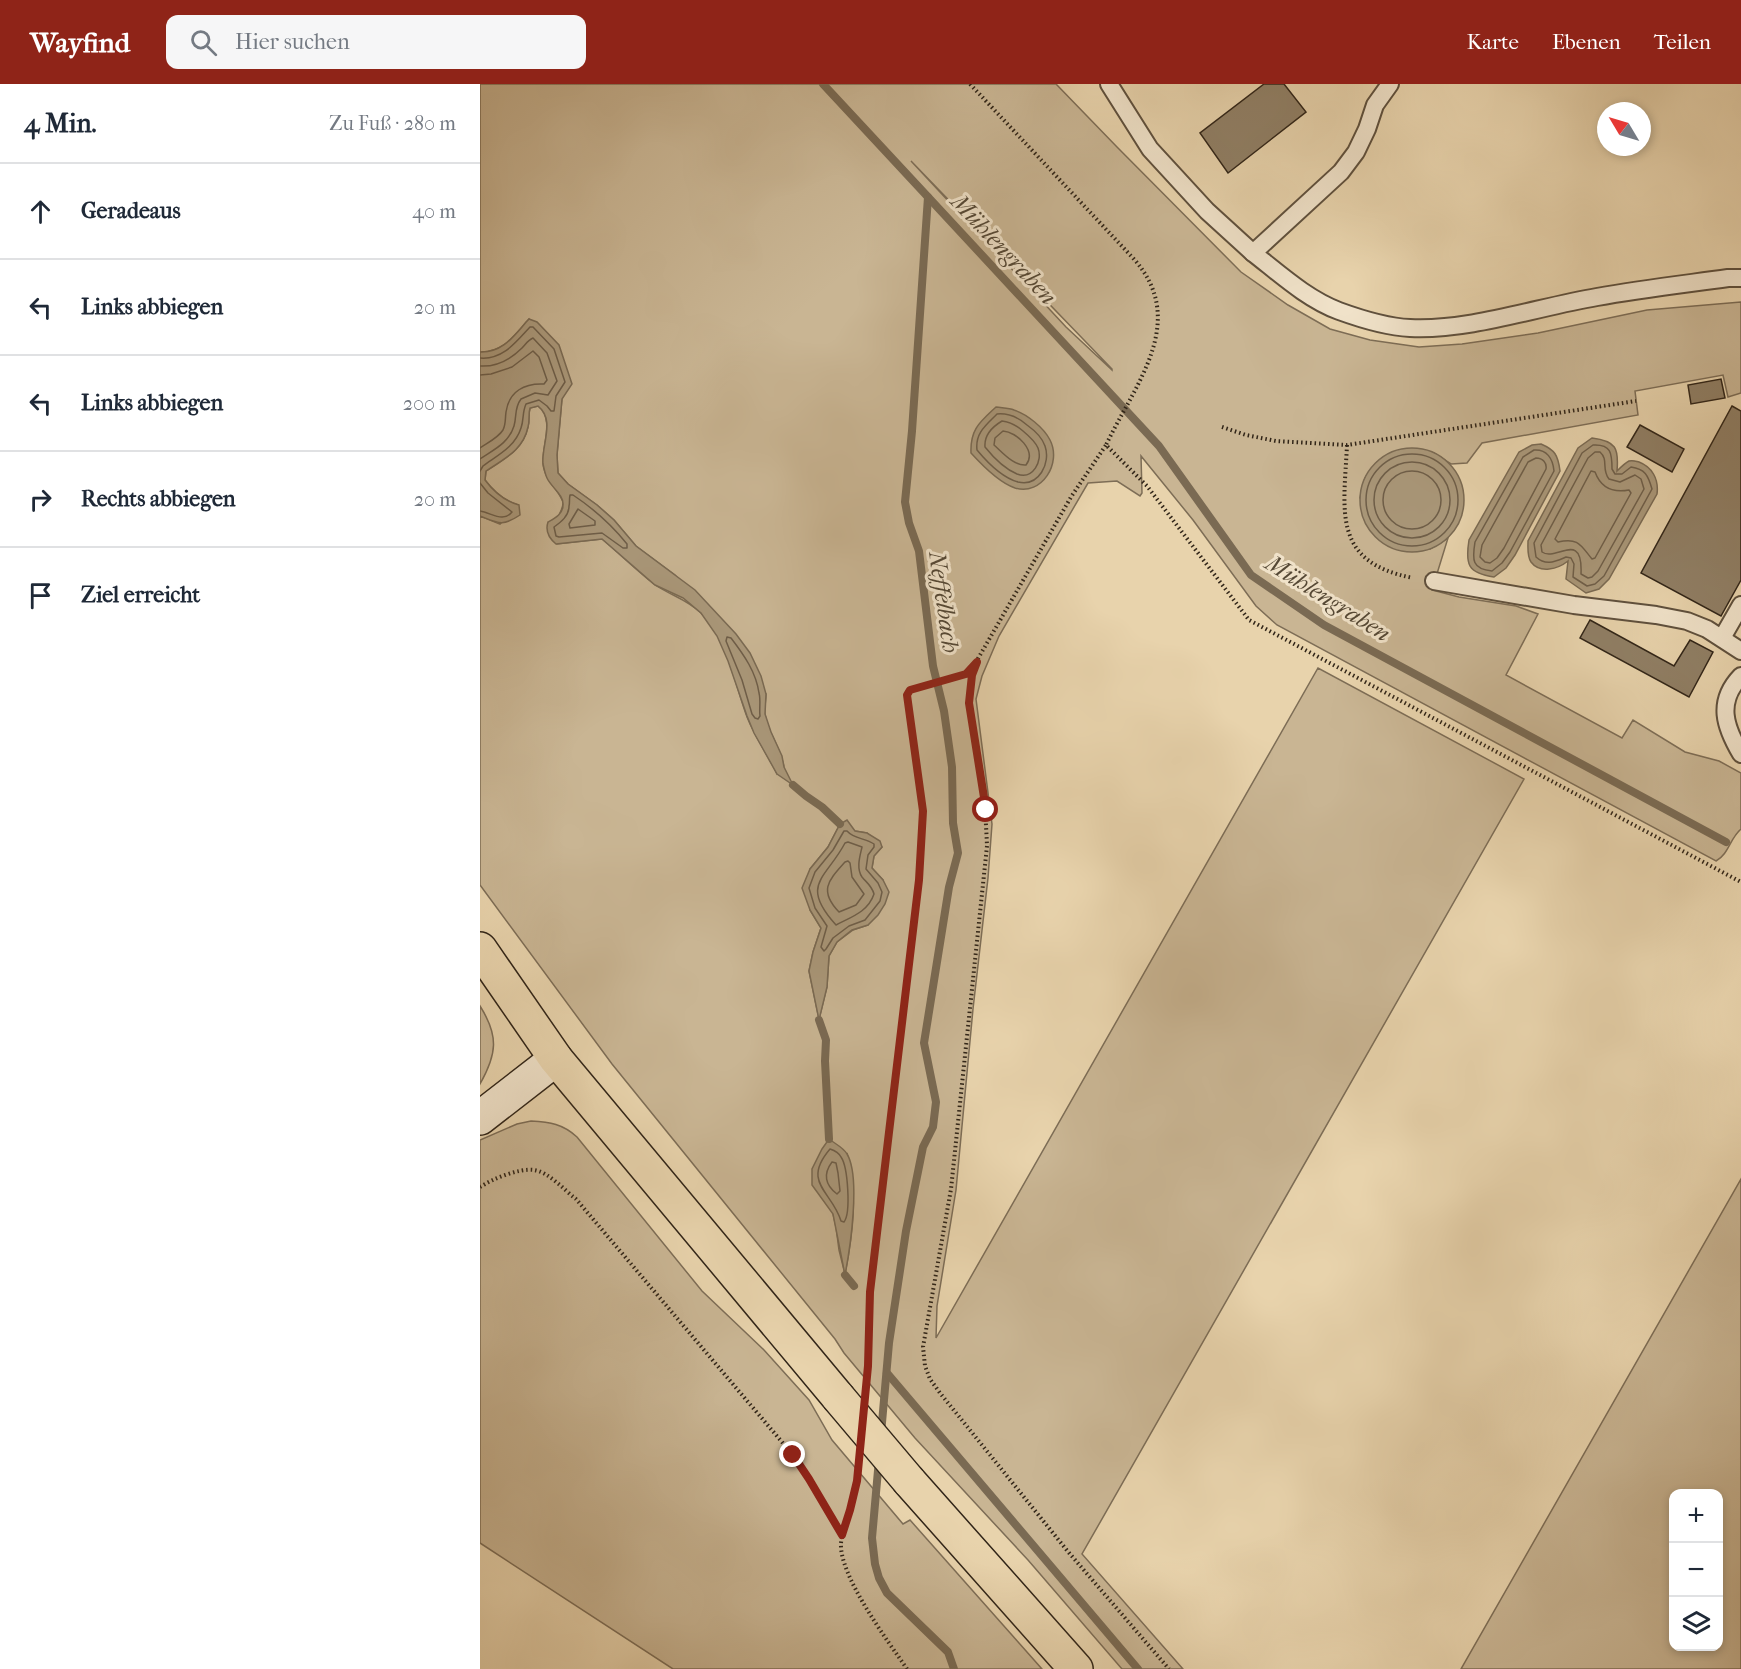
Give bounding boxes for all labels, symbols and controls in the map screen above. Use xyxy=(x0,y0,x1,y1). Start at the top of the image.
search box xyxy=(166,15,586,69)
text: Wayfind xyxy=(30,26,130,59)
icon: search xyxy=(187,26,220,59)
text: Hier suchen xyxy=(235,29,350,55)
text: Karte xyxy=(1467,30,1519,54)
text: Ebenen xyxy=(1552,30,1621,54)
text: Teilen xyxy=(1654,30,1711,54)
north arrow xyxy=(1597,102,1651,156)
text: 4 Min. xyxy=(24,108,97,139)
text: Zu Fuß · 280 m xyxy=(329,112,456,135)
water label: Mühlengraben xyxy=(944,186,1063,310)
icon: ahead xyxy=(24,195,57,228)
text: Geradeaus xyxy=(81,198,181,224)
text: 40 m xyxy=(412,200,456,223)
icon: left xyxy=(24,291,57,324)
text: Links abbiegen xyxy=(81,294,223,320)
text: 20 m xyxy=(414,296,456,319)
icon: left xyxy=(24,387,57,420)
text: Links abbiegen xyxy=(81,390,223,416)
text: 200 m xyxy=(403,392,456,415)
icon: right xyxy=(24,483,57,516)
text: Rechts abbiegen xyxy=(81,486,236,512)
text: 20 m xyxy=(414,488,456,511)
water label: Neffelbach xyxy=(923,548,965,655)
water label: Mühlengraben xyxy=(1259,548,1395,647)
icon: arrive xyxy=(24,579,57,612)
text: Ziel erreicht xyxy=(81,582,200,608)
route start xyxy=(972,796,998,822)
route end xyxy=(779,1441,805,1467)
map controls xyxy=(1669,1489,1723,1651)
button: + xyxy=(1669,1489,1723,1543)
button: − xyxy=(1669,1543,1723,1597)
button: layers xyxy=(1669,1597,1723,1651)

